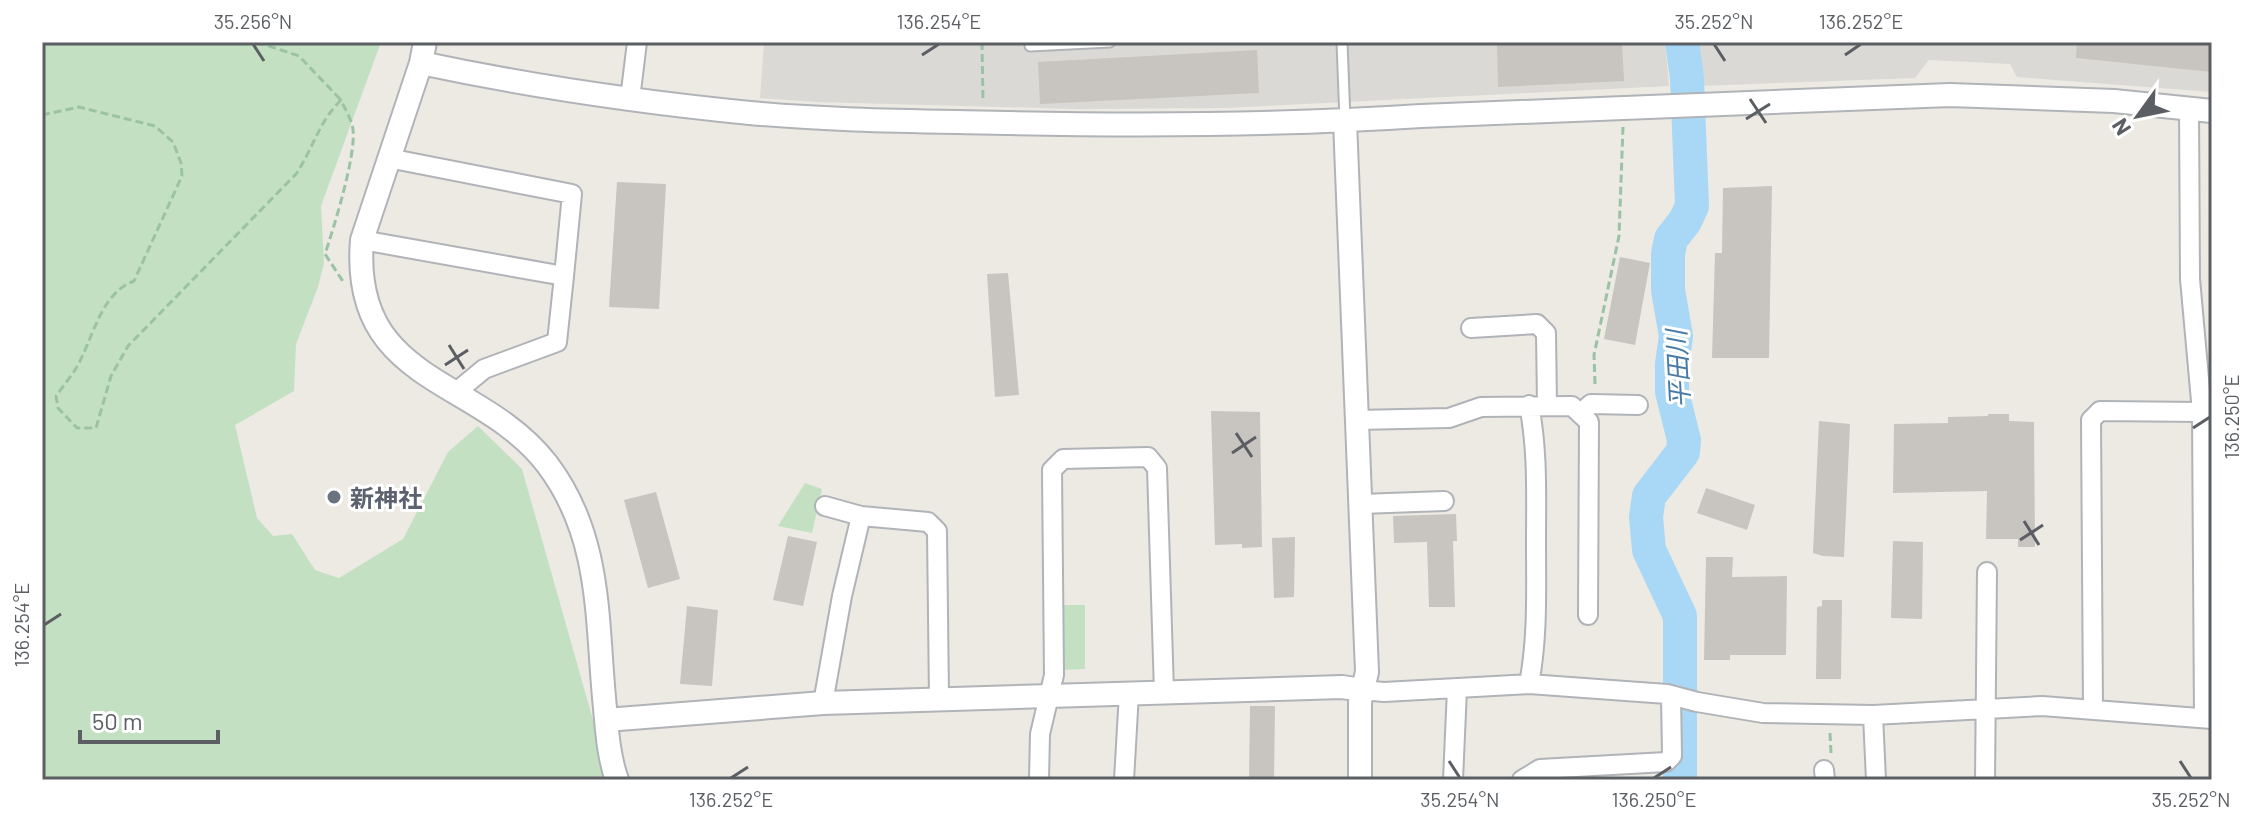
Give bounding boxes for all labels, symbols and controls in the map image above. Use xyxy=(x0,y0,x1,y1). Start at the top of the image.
text: 35.256°N xyxy=(214,9,292,33)
text: 136.254°E xyxy=(897,9,981,33)
text: 35.252°N xyxy=(1675,9,1754,33)
text: 136.252°E xyxy=(1819,9,1903,33)
north arrow xyxy=(2098,76,2178,156)
text: N xyxy=(2105,114,2135,141)
water label: 平田川 xyxy=(1659,326,1695,409)
text: 136.250°E xyxy=(2219,374,2243,460)
place label: 新神社 xyxy=(350,483,422,512)
marker: 新神社 xyxy=(325,488,343,506)
text: 136.254°E xyxy=(9,583,33,667)
scale bar xyxy=(80,694,218,744)
text: 50 m xyxy=(92,706,143,735)
text: 136.252°E xyxy=(689,787,773,811)
text: 35.254°N xyxy=(1420,787,1500,811)
text: 136.250°E xyxy=(1611,787,1697,811)
text: 35.252°N xyxy=(2152,787,2231,811)

